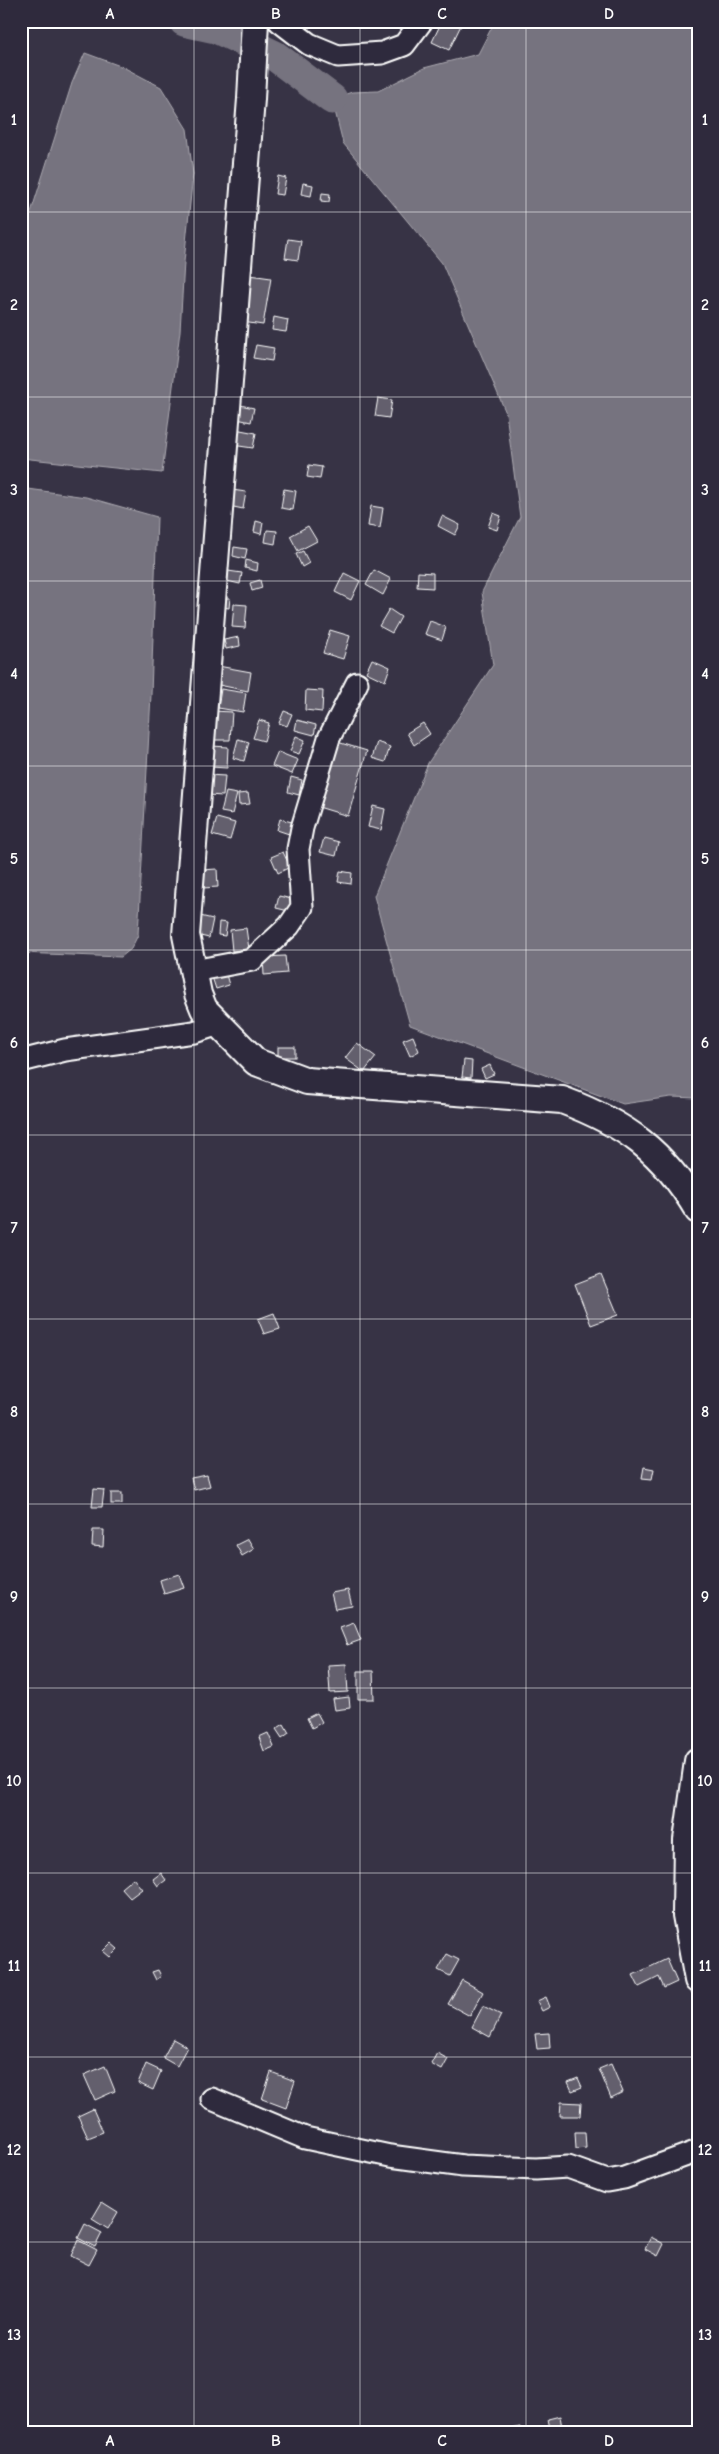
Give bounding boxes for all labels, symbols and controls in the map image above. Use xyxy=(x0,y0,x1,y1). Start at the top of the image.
text: A xyxy=(106,5,115,23)
text: B xyxy=(271,5,281,23)
text: C xyxy=(437,5,447,23)
text: D xyxy=(604,5,614,23)
text: 1 xyxy=(11,111,17,129)
text: 1 xyxy=(702,111,708,129)
text: 2 xyxy=(10,296,18,314)
text: 2 xyxy=(701,296,709,314)
text: 3 xyxy=(10,481,18,499)
text: 3 xyxy=(701,481,709,499)
text: 4 xyxy=(10,665,18,683)
text: 4 xyxy=(701,665,709,683)
text: 5 xyxy=(10,850,18,868)
text: 5 xyxy=(701,850,709,868)
text: 6 xyxy=(10,1034,18,1052)
text: 6 xyxy=(701,1034,709,1052)
text: 7 xyxy=(10,1219,18,1237)
text: 7 xyxy=(701,1219,709,1237)
text: 8 xyxy=(10,1403,18,1421)
text: 8 xyxy=(701,1403,709,1421)
text: 9 xyxy=(10,1588,18,1606)
text: 9 xyxy=(701,1588,709,1606)
text: 10 xyxy=(6,1772,22,1790)
text: 10 xyxy=(697,1772,713,1790)
text: 11 xyxy=(8,1957,20,1975)
text: 11 xyxy=(699,1957,711,1975)
text: 12 xyxy=(7,2141,21,2159)
text: 12 xyxy=(698,2141,712,2159)
text: 13 xyxy=(7,2326,21,2344)
text: 13 xyxy=(698,2326,712,2344)
text: A xyxy=(106,2432,115,2450)
text: B xyxy=(271,2432,281,2450)
text: C xyxy=(437,2432,447,2450)
text: D xyxy=(604,2432,614,2450)

